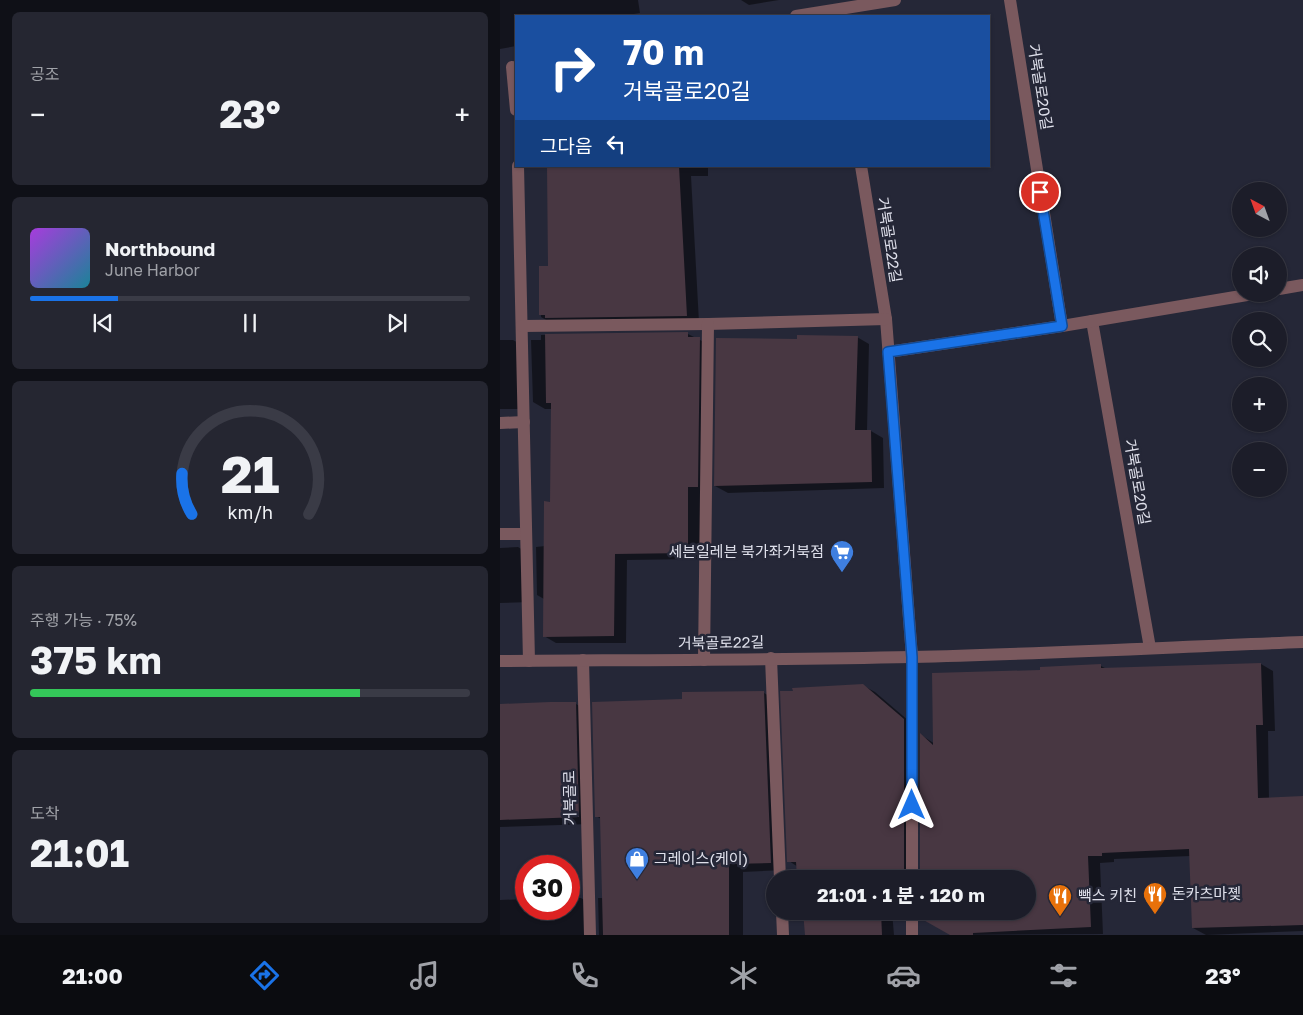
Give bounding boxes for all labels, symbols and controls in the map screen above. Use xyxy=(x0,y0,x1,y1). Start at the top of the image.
text: 70 m xyxy=(623,31,704,73)
icon: right xyxy=(540,35,605,100)
street label: 거북골로20길 xyxy=(1025,42,1057,131)
text: 공조 xyxy=(30,64,59,84)
text: 거북골로20길 xyxy=(623,77,751,104)
text: 23° xyxy=(219,91,281,136)
text: − xyxy=(30,98,45,131)
text: + xyxy=(455,98,470,131)
icon: left xyxy=(602,130,630,158)
text: 그다음 xyxy=(540,134,592,157)
pin xyxy=(1019,171,1061,213)
icon: arrive xyxy=(1026,178,1054,206)
north arrow xyxy=(1232,182,1288,238)
map controls xyxy=(1232,182,1287,497)
street label: 거북골로22길 xyxy=(874,196,906,284)
text: Northbound xyxy=(105,237,215,260)
button: sound xyxy=(1232,247,1287,302)
text: June Harbor xyxy=(105,260,200,280)
icon: previous xyxy=(89,309,117,337)
icon: pause xyxy=(236,309,264,337)
icon: next xyxy=(383,309,411,337)
button: search xyxy=(1232,312,1287,367)
button: + xyxy=(1232,377,1287,432)
street label: 거북골로20길 xyxy=(1122,437,1154,526)
text: 21 xyxy=(221,442,279,504)
button: − xyxy=(1232,442,1287,497)
text: km/h xyxy=(227,501,273,523)
supermarket icon: 세븐일레븐 북가좌거북점 xyxy=(829,539,855,573)
place label: 세븐일레븐 북가좌거북점 xyxy=(668,542,824,560)
text: 주행 가능 · 75% xyxy=(30,610,137,630)
street label: 거북골로22길 xyxy=(678,632,764,652)
text: 375 km xyxy=(30,637,162,682)
street label: 거북골로 xyxy=(560,770,578,826)
position arrow xyxy=(885,778,937,830)
text: 도착 xyxy=(30,803,59,823)
text: 21:01 xyxy=(30,830,129,875)
shop icon: 그레이스(케이) xyxy=(624,846,650,880)
place label: 그레이스(케이) xyxy=(654,849,748,867)
speed limit sign: 30 xyxy=(515,855,580,920)
restaurant icon: 돈카츠마졪 xyxy=(1142,881,1168,915)
text: 21:01 · 1 분 · 120 m xyxy=(817,883,985,906)
restaurant icon: 빽스 키친 xyxy=(1047,883,1073,917)
place label: 돈카츠마졪 xyxy=(1172,884,1241,902)
place label: 빽스 키친 xyxy=(1078,886,1137,904)
icon: directions xyxy=(247,958,282,993)
icon: music xyxy=(407,958,442,993)
icon: phone xyxy=(567,958,602,993)
icon: climate xyxy=(726,958,761,993)
icon: car xyxy=(886,958,921,993)
icon: filters xyxy=(1046,958,1081,993)
text: 21:00 xyxy=(62,962,123,989)
text: 23° xyxy=(1205,962,1241,989)

